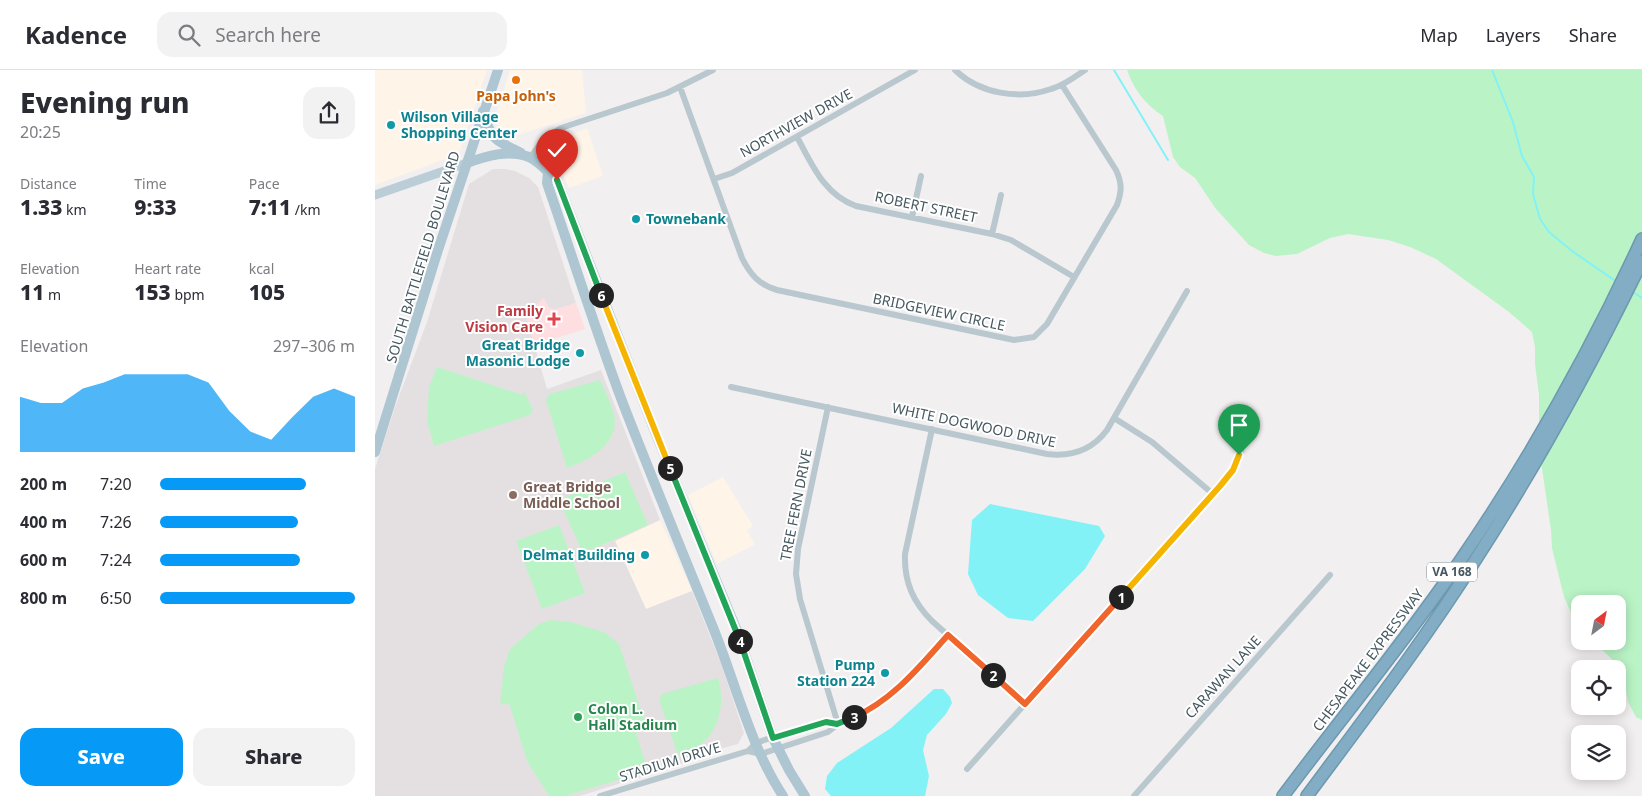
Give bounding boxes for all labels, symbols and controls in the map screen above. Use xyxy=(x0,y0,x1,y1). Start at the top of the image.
search box xyxy=(157,12,507,57)
text: Kadence xyxy=(25,18,127,51)
icon: search xyxy=(175,21,203,49)
text: Search here xyxy=(215,22,321,48)
text: Map xyxy=(1420,23,1458,47)
text: Layers xyxy=(1486,23,1541,47)
text: Share xyxy=(1569,23,1617,47)
marker: Papa John's xyxy=(510,74,522,86)
text: Evening run xyxy=(20,83,189,121)
street label: NORTHVIEW DRIVE xyxy=(736,84,855,161)
place label: Papa John's xyxy=(476,86,556,105)
button: share xyxy=(303,87,355,139)
place label: Wilson Village Shopping Center xyxy=(401,107,518,142)
marker: Wilson Village Shopping Center xyxy=(385,119,397,131)
text: 20:25 xyxy=(20,121,61,143)
pin xyxy=(536,129,578,180)
icon: check xyxy=(543,136,571,164)
street label: SOUTH BATTLEFIELD BOULEVARD xyxy=(381,149,464,365)
text: Distance xyxy=(20,174,77,193)
text: Time xyxy=(134,174,167,193)
text: Pace xyxy=(249,174,280,193)
street label: ROBERT STREET xyxy=(873,186,979,227)
text: 1.33 xyxy=(20,193,62,221)
text: 9:33 xyxy=(134,193,177,221)
text: 7:11 xyxy=(249,193,291,221)
text: km xyxy=(62,200,87,219)
text: /km xyxy=(291,200,320,219)
place label: Townebank xyxy=(646,209,726,228)
marker: Townebank xyxy=(630,213,642,225)
text: Elevation xyxy=(20,259,80,278)
text: Heart rate xyxy=(134,259,201,278)
text: kcal xyxy=(249,259,274,278)
text: 11 xyxy=(20,278,44,306)
text: 153 xyxy=(134,278,171,306)
text: 105 xyxy=(249,278,285,306)
pin: 6 xyxy=(589,282,613,308)
text: m xyxy=(44,285,61,304)
text: bpm xyxy=(171,285,205,304)
text: 6 xyxy=(597,286,606,305)
street label: BRIDGEVIEW CIRCLE xyxy=(871,288,1007,335)
place label: Family Vision Care xyxy=(465,301,543,336)
marker: Family Vision Care xyxy=(547,312,561,326)
text: Elevation xyxy=(20,335,88,357)
text: 297–306 m xyxy=(273,335,355,357)
place label: Great Bridge Masonic Lodge xyxy=(466,335,570,370)
marker: Great Bridge Masonic Lodge xyxy=(574,347,586,359)
street label: WHITE DOGWOOD DRIVE xyxy=(890,398,1058,451)
pin xyxy=(1218,404,1260,455)
icon: arrive xyxy=(1225,411,1253,439)
street label: TREE FERN DRIVE xyxy=(775,447,816,562)
pin: 5 xyxy=(657,456,683,480)
text: 5 xyxy=(666,459,675,478)
text: 200 m xyxy=(20,473,67,495)
text: 7:20 xyxy=(100,473,132,495)
place label: Great Bridge Middle School xyxy=(523,477,620,512)
marker: Great Bridge Middle School xyxy=(507,489,519,501)
text: 400 m xyxy=(20,511,67,533)
text: 7:26 xyxy=(100,511,132,533)
place label: Delmat Building xyxy=(523,545,635,564)
text: 600 m xyxy=(20,549,67,571)
text: 7:24 xyxy=(100,549,132,571)
marker: Delmat Building xyxy=(639,549,651,561)
road number: VA 168 xyxy=(1427,562,1477,582)
pin: 1 xyxy=(1109,584,1133,610)
street label: CHESAPEAKE EXPRESSWAY xyxy=(1308,585,1428,735)
text: 800 m xyxy=(20,587,67,609)
text: 6:50 xyxy=(100,587,132,609)
text: 1 xyxy=(1117,588,1126,607)
north arrow xyxy=(1571,595,1626,650)
map controls xyxy=(1571,595,1626,780)
pin: 4 xyxy=(727,628,753,654)
street label: CARAWAN LANE xyxy=(1180,631,1265,722)
text: 4 xyxy=(736,632,745,651)
place label: Pump Station 224 xyxy=(797,655,875,690)
button: locate xyxy=(1571,660,1626,715)
pin: 2 xyxy=(981,662,1005,688)
text: 2 xyxy=(989,666,998,685)
marker: Pump Station 224 xyxy=(879,667,891,679)
place label: Colon L. Hall Stadium xyxy=(588,699,677,734)
pin: 3 xyxy=(841,704,867,730)
text: 3 xyxy=(850,708,859,727)
marker: Colon L. Hall Stadium xyxy=(572,711,584,723)
button: layers xyxy=(1571,725,1626,780)
button: Save xyxy=(20,728,183,786)
button: Share xyxy=(193,728,355,786)
street label: STADIUM DRIVE xyxy=(617,737,723,786)

